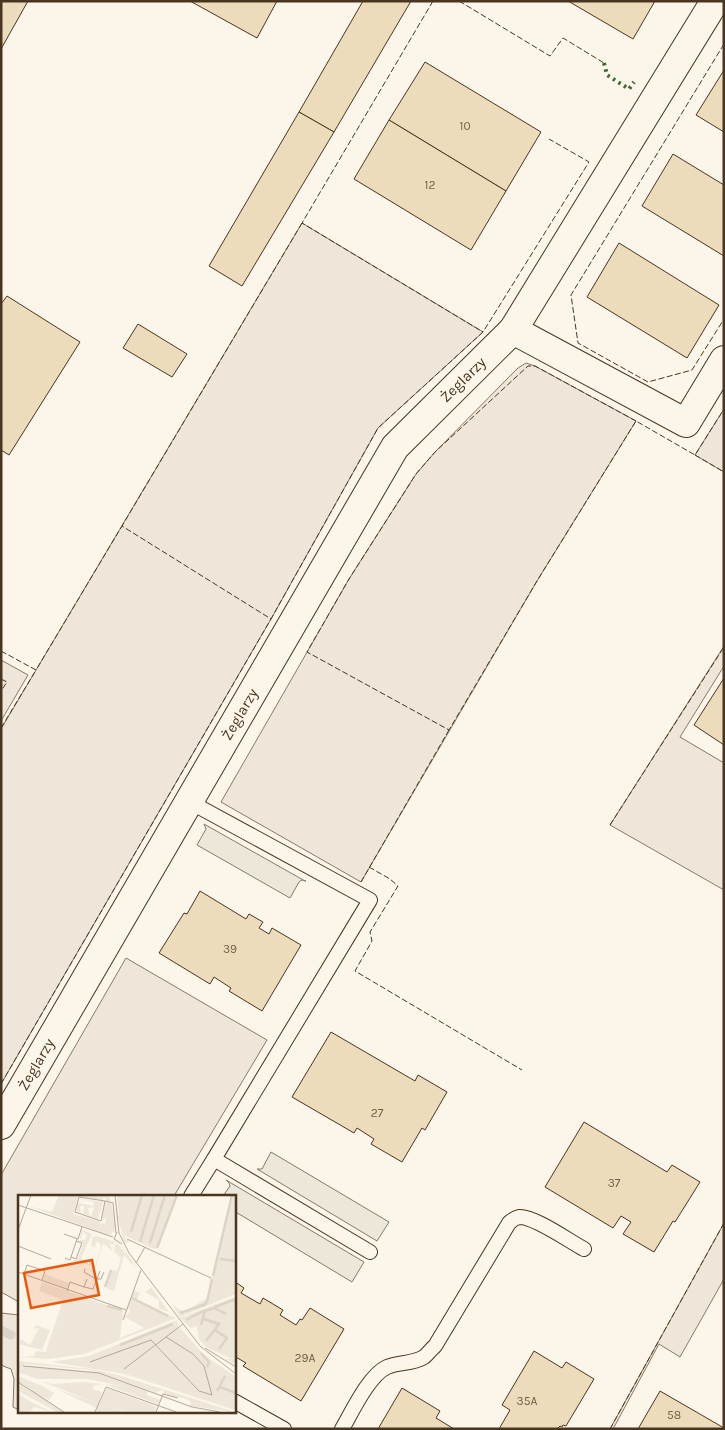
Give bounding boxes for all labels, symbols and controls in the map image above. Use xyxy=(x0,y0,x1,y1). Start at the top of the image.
house number: 10 xyxy=(459,119,471,133)
house number: 12 xyxy=(425,178,436,192)
street label: Żeglarzy xyxy=(436,353,490,406)
street label: Żeglarzy xyxy=(218,685,262,744)
house number: 39 xyxy=(223,942,237,956)
street label: Żeglarzy xyxy=(14,1035,58,1094)
house number: 27 xyxy=(371,1106,384,1120)
house number: 37 xyxy=(608,1176,621,1190)
inset map xyxy=(18,1195,235,1412)
house number: 29A xyxy=(295,1351,316,1365)
house number: 35A xyxy=(517,1394,537,1408)
house number: 58 xyxy=(667,1408,681,1422)

